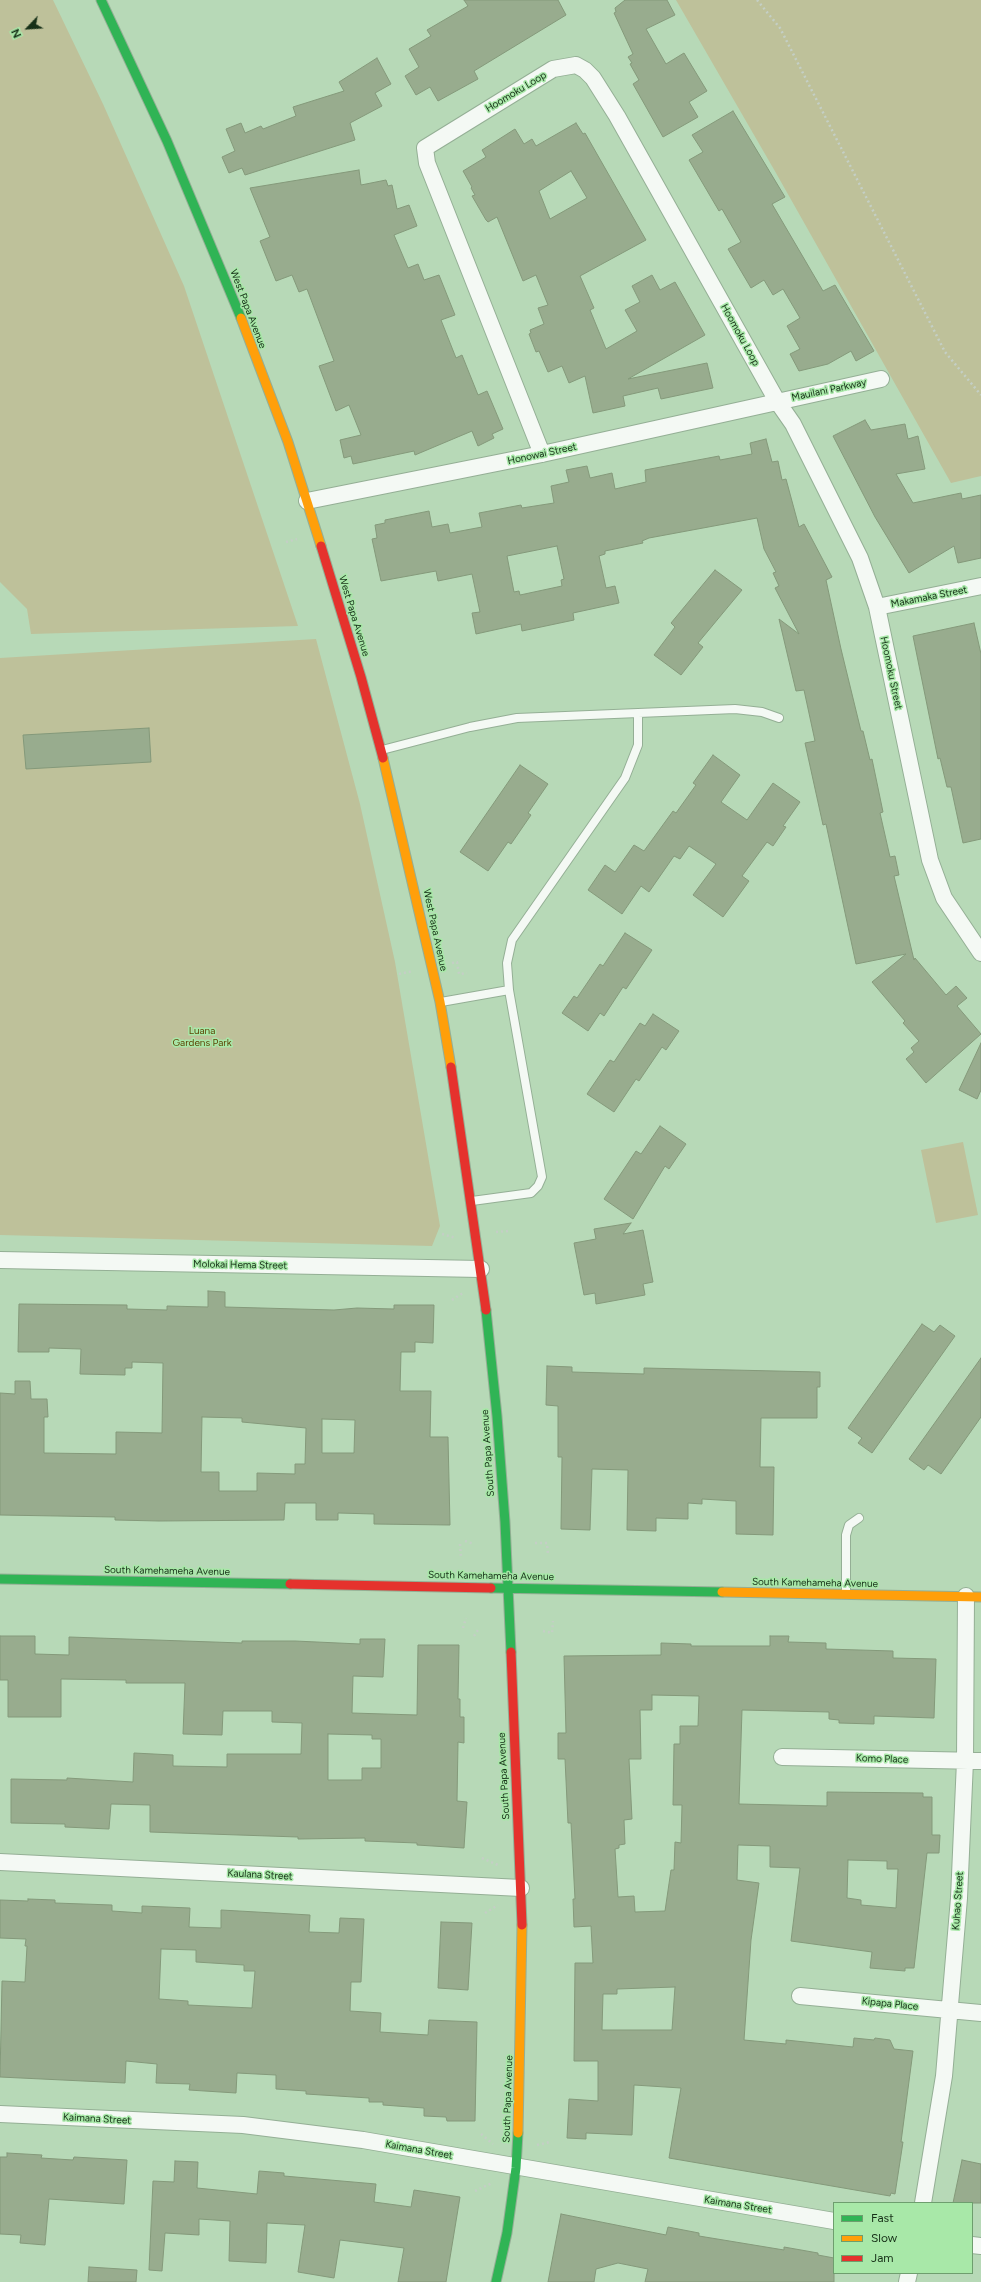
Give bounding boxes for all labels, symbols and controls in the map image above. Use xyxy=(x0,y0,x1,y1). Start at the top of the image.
north arrow xyxy=(8,8,48,48)
text: N xyxy=(9,27,24,40)
street label: Hoomoku Loop xyxy=(483,69,549,115)
street label: West Papa Avenue xyxy=(227,268,269,350)
street label: Hoomoku Loop xyxy=(718,302,762,368)
street label: Mauilani Parkway xyxy=(791,376,867,404)
street label: Honowai Street xyxy=(506,441,578,467)
street label: West Papa Avenue xyxy=(336,574,372,658)
street label: Makamaka Street xyxy=(890,584,968,610)
street label: Hoomoku Street xyxy=(877,635,905,711)
street label: West Papa Avenue xyxy=(420,888,450,972)
park label: Luana Gardens Park xyxy=(172,1025,232,1048)
street label: Molokai Hema Street xyxy=(193,1258,287,1272)
street label: South Papa Avenue xyxy=(479,1409,497,1497)
street label: South Kamehameha Avenue xyxy=(104,1564,230,1578)
street label: South Kamehameha Avenue xyxy=(428,1569,554,1583)
street label: South Kamehameha Avenue xyxy=(752,1576,878,1590)
street label: South Papa Avenue xyxy=(496,1732,512,1820)
street label: Komo Place xyxy=(856,1752,908,1766)
street label: Kaulana Street xyxy=(227,1867,293,1883)
street label: Kuhao Street xyxy=(950,1871,966,1931)
street label: Kipapa Place xyxy=(861,1995,919,2013)
street label: South Papa Avenue xyxy=(500,2055,516,2143)
street label: Kaimana Street xyxy=(63,2111,131,2127)
street label: Kaimana Street xyxy=(384,2138,454,2162)
street label: Kaimana Street xyxy=(703,2194,773,2216)
legend xyxy=(833,2202,973,2274)
text: Fast xyxy=(871,2211,894,2225)
text: Slow xyxy=(871,2231,897,2245)
text: Jam xyxy=(871,2251,894,2265)

